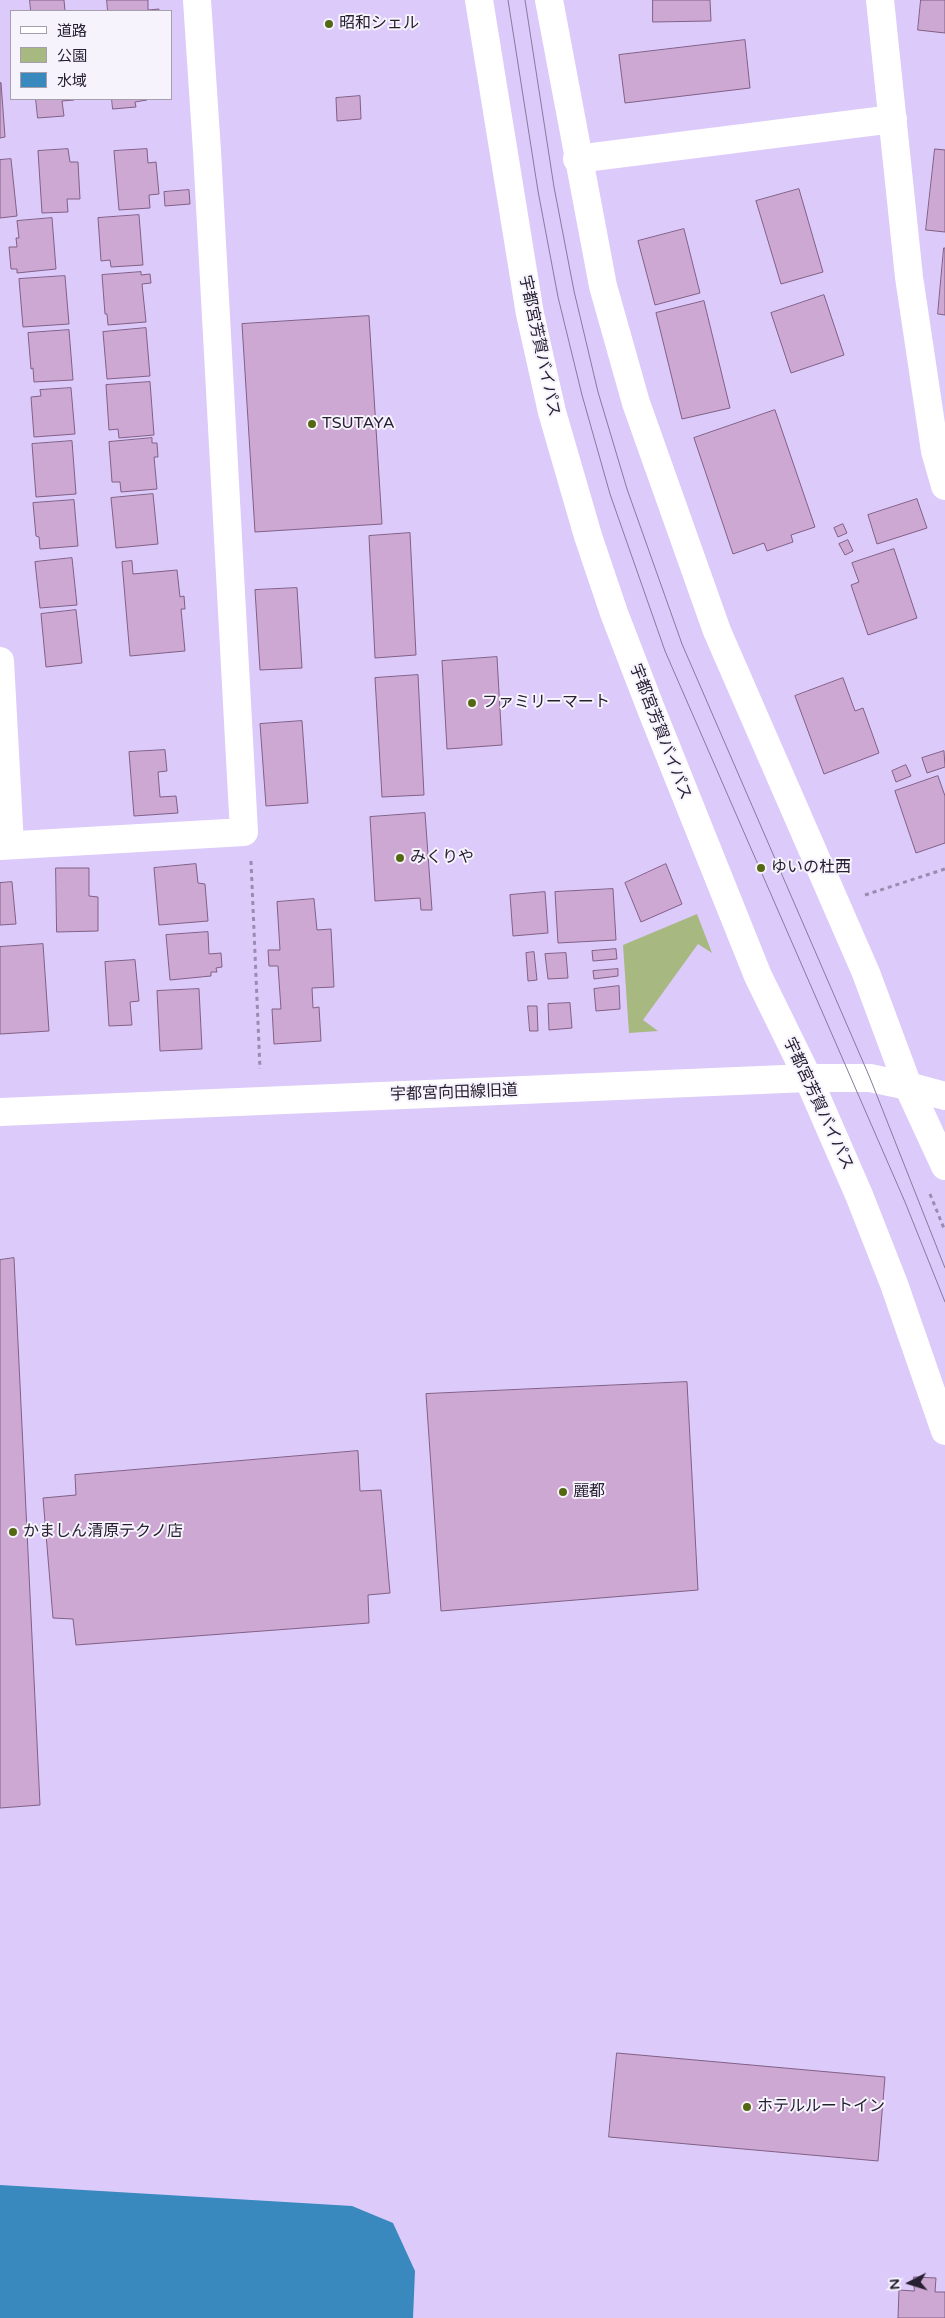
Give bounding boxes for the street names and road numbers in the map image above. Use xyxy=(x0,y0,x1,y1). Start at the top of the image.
street label: 宇都宮芳賀バイパス xyxy=(515,274,563,418)
street label: 宇都宮芳賀バイパス xyxy=(625,661,695,803)
street label: 宇都宮芳賀バイパス xyxy=(779,1035,857,1173)
street label: 宇都宮向田線旧道 xyxy=(390,1081,518,1105)

